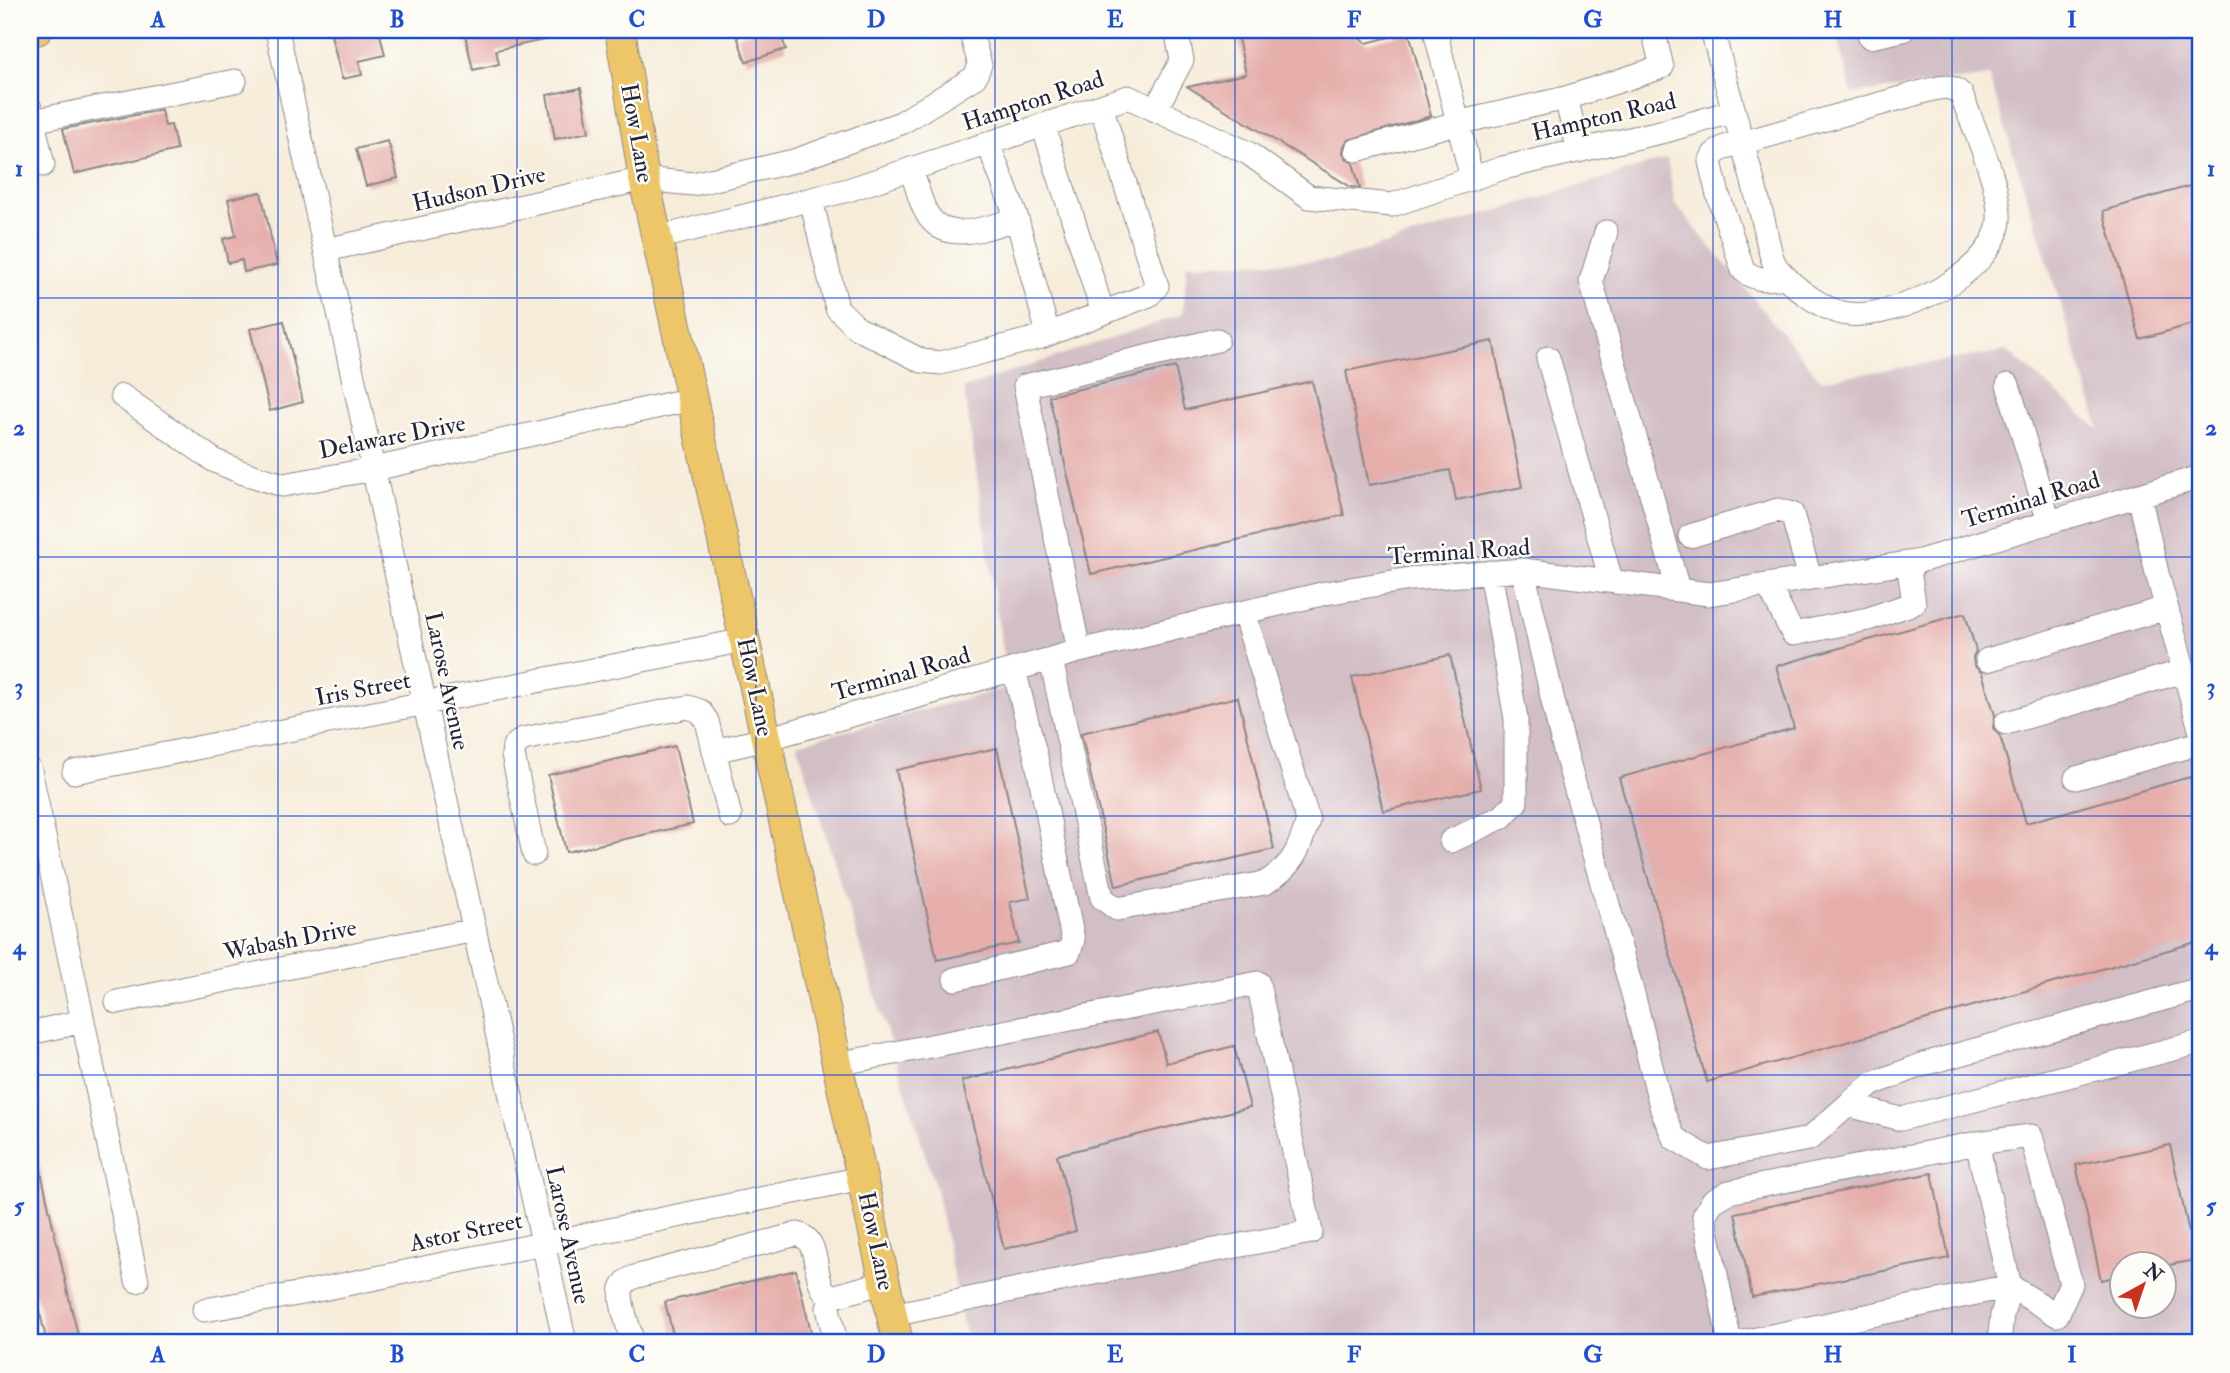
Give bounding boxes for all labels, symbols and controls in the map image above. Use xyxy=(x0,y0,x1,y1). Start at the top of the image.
text: A xyxy=(150,5,166,34)
text: B xyxy=(389,5,405,34)
text: C xyxy=(629,5,645,34)
text: D xyxy=(867,5,885,34)
text: E xyxy=(1107,5,1124,34)
text: F xyxy=(1347,5,1362,34)
text: G xyxy=(1583,5,1603,34)
text: H xyxy=(1824,5,1843,34)
text: I xyxy=(2067,5,2077,34)
street label: Hampton Road xyxy=(958,63,1108,138)
street label: How Lane xyxy=(613,81,661,185)
street label: Hampton Road xyxy=(1529,85,1679,149)
text: 1 xyxy=(15,154,23,183)
text: 1 xyxy=(2207,154,2215,183)
street label: Hudson Drive xyxy=(409,159,549,219)
street label: Delaware Drive xyxy=(316,408,468,466)
text: 2 xyxy=(13,413,25,442)
text: 2 xyxy=(2205,413,2217,442)
street label: Terminal Road xyxy=(1958,464,2104,536)
street label: Terminal Road xyxy=(1387,532,1531,572)
street label: Larose Avenue xyxy=(417,609,477,753)
street label: How Lane xyxy=(729,635,781,739)
street label: Terminal Road xyxy=(828,639,974,709)
street label: Iris Street xyxy=(313,665,413,713)
text: 3 xyxy=(15,672,23,701)
text: 3 xyxy=(2207,672,2215,701)
street label: Wabash Drive xyxy=(220,912,359,968)
text: 4 xyxy=(12,932,27,961)
text: 4 xyxy=(2204,932,2219,961)
street label: Larose Avenue xyxy=(538,1163,598,1307)
street label: How Lane xyxy=(850,1189,902,1293)
text: 5 xyxy=(14,1191,25,1220)
text: 5 xyxy=(2206,1191,2217,1220)
street label: Astor Street xyxy=(406,1205,525,1259)
north arrow xyxy=(2108,1250,2178,1320)
text: N xyxy=(2138,1257,2168,1288)
text: A xyxy=(150,1340,166,1369)
text: B xyxy=(389,1340,405,1369)
text: C xyxy=(629,1340,645,1369)
text: D xyxy=(867,1340,885,1369)
text: E xyxy=(1107,1340,1124,1369)
text: F xyxy=(1347,1340,1362,1369)
text: G xyxy=(1583,1340,1603,1369)
text: H xyxy=(1824,1340,1843,1369)
text: I xyxy=(2067,1340,2077,1369)

